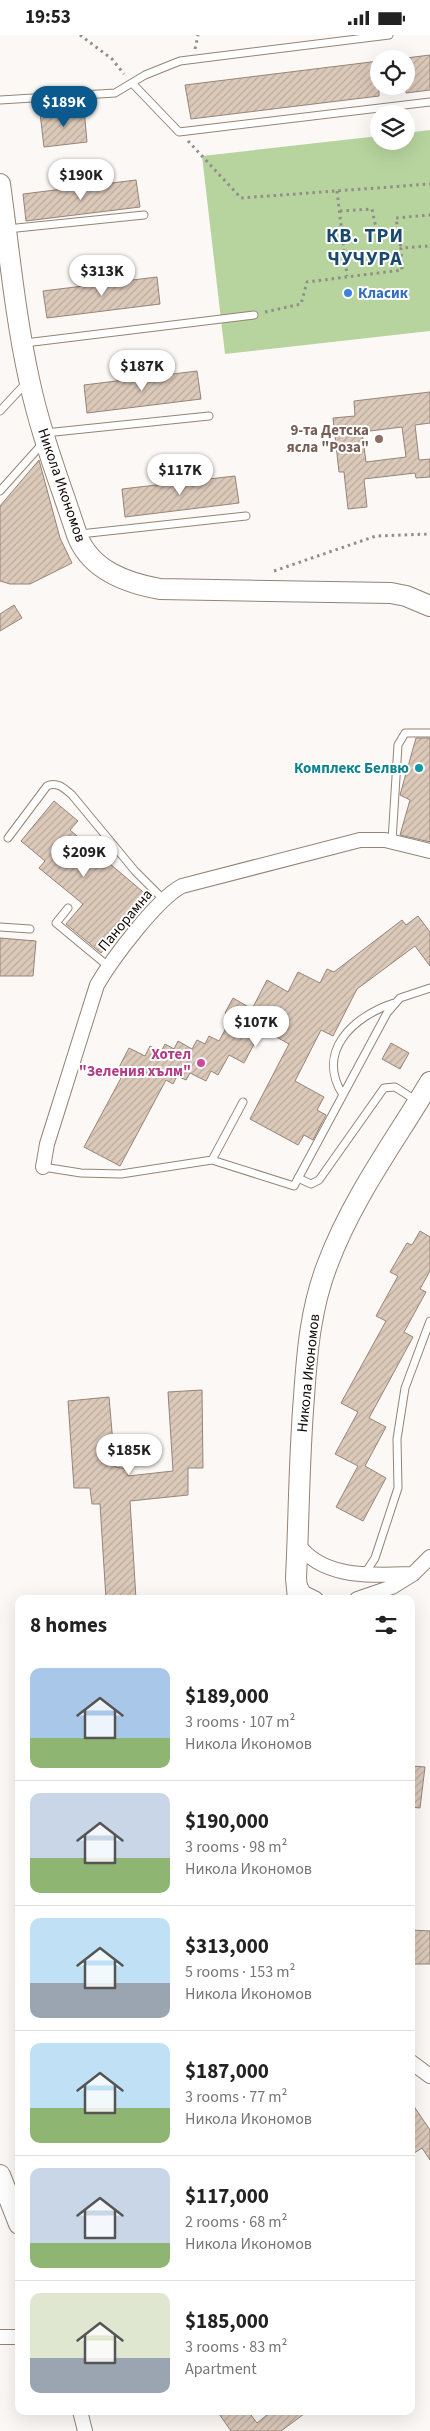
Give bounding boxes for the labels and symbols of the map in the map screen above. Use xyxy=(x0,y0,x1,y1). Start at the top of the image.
pin: $189K xyxy=(29,86,99,128)
pin: $190K xyxy=(46,159,116,201)
district label: КВ. ТРИ ЧУЧУРА xyxy=(326,222,404,273)
pin: $313K xyxy=(67,255,137,297)
place label: Класик xyxy=(358,283,409,304)
marker: Класик xyxy=(342,287,354,299)
pin: $187K xyxy=(107,349,177,392)
place label: 9-та Детска ясла "Роза" xyxy=(287,420,369,458)
street label: Никола Икономов xyxy=(32,425,91,545)
marker: 9-та Детска ясла "Роза" xyxy=(373,433,385,445)
pin: $117K xyxy=(145,453,215,496)
place label: Комплекс Белвю xyxy=(294,758,409,779)
marker: Комплекс Белвю xyxy=(413,762,425,774)
pin: $209K xyxy=(49,835,119,878)
street label: Панорамна xyxy=(93,885,158,956)
pin: $107K xyxy=(221,1005,291,1048)
place label: Хотел "Зеления хълм" xyxy=(79,1044,191,1082)
marker: Хотел "Зеления хълм" xyxy=(195,1057,207,1069)
street label: Никола Икономов xyxy=(292,1312,325,1433)
pin: $185K xyxy=(94,1433,164,1476)

